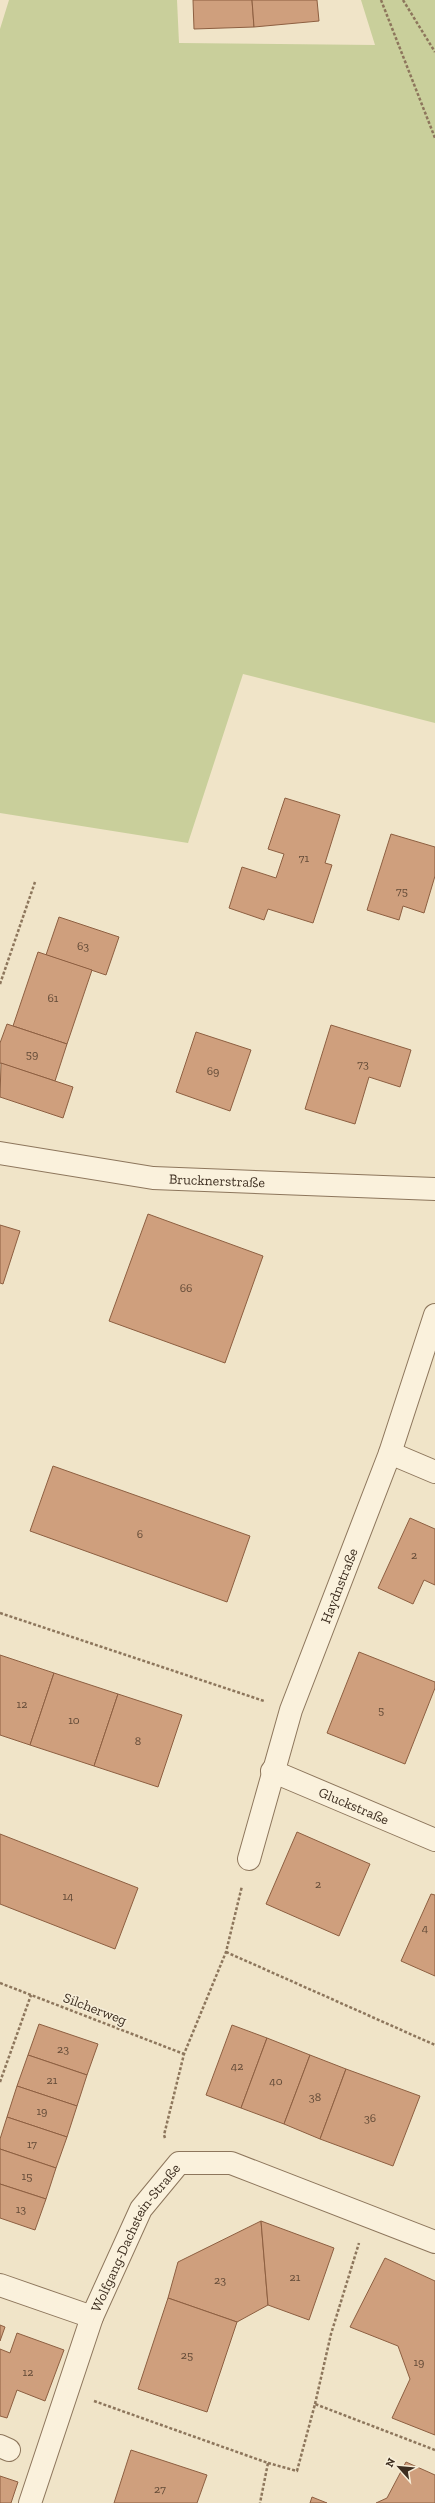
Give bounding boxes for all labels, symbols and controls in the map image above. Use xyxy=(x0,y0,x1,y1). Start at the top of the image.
house number: 71 xyxy=(299,851,310,865)
house number: 75 xyxy=(396,884,408,898)
house number: 63 xyxy=(77,939,89,953)
house number: 61 xyxy=(48,991,59,1005)
house number: 59 xyxy=(26,1047,38,1061)
house number: 73 xyxy=(357,1057,369,1071)
house number: 69 xyxy=(207,1064,219,1078)
street label: Brucknerstraße xyxy=(169,1170,266,1191)
house number: 66 xyxy=(180,1281,192,1295)
house number: 6 xyxy=(137,1527,143,1541)
street label: Haydnstraße xyxy=(317,1545,361,1626)
house number: 2 xyxy=(411,1548,417,1562)
house number: 12 xyxy=(17,1697,27,1711)
house number: 5 xyxy=(378,1703,384,1717)
house number: 10 xyxy=(68,1713,80,1727)
house number: 8 xyxy=(135,1734,141,1748)
street label: Gluckstraße xyxy=(316,1783,392,1828)
house number: 2 xyxy=(315,1877,321,1891)
house number: 14 xyxy=(62,1889,74,1903)
house number: 4 xyxy=(422,1921,429,1935)
street label: Silcherweg xyxy=(61,1989,129,2029)
house number: 23 xyxy=(57,2042,69,2056)
house number: 42 xyxy=(231,2059,243,2073)
house number: 21 xyxy=(47,2073,58,2087)
house number: 40 xyxy=(269,2074,283,2088)
house number: 38 xyxy=(309,2090,321,2104)
house number: 19 xyxy=(37,2104,48,2118)
house number: 36 xyxy=(364,2111,376,2125)
house number: 17 xyxy=(27,2137,37,2151)
street label: Wolfgang-Dachstein-Straße xyxy=(87,2160,184,2315)
house number: 15 xyxy=(22,2169,32,2183)
house number: 13 xyxy=(16,2202,26,2216)
house number: 21 xyxy=(290,2270,301,2284)
house number: 23 xyxy=(214,2273,226,2287)
house number: 25 xyxy=(181,2348,193,2362)
house number: 19 xyxy=(414,2355,425,2369)
house number: 12 xyxy=(23,2365,33,2379)
north arrow xyxy=(379,2447,419,2487)
text: N xyxy=(383,2455,399,2469)
house number: 27 xyxy=(154,2482,166,2496)

